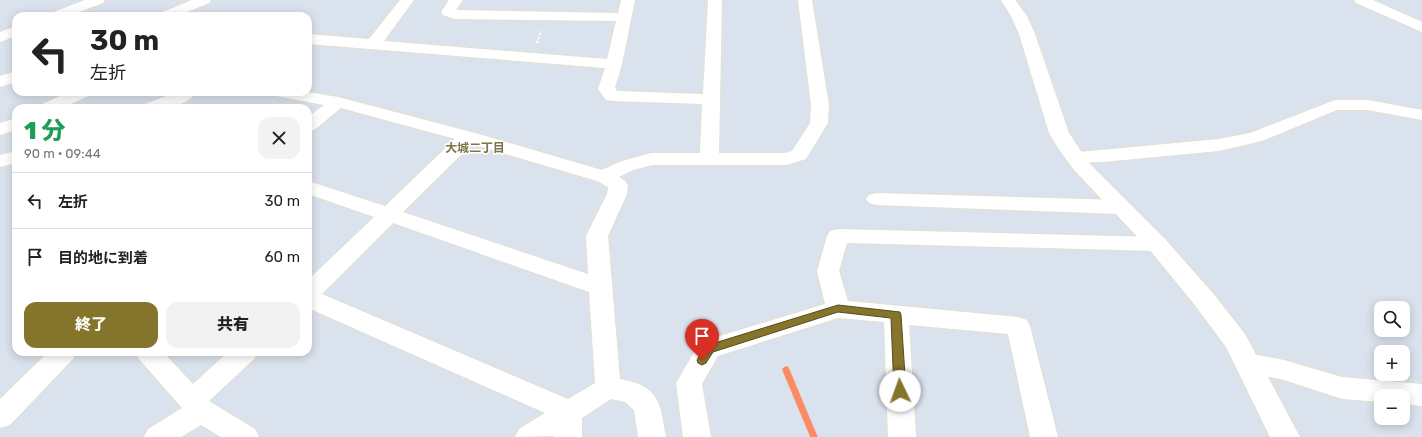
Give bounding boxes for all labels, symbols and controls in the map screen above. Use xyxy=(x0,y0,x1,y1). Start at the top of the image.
text: 30 m xyxy=(90,24,159,57)
icon: left xyxy=(24,28,76,80)
text: 左折 xyxy=(90,62,126,84)
text: 1 分 xyxy=(24,117,65,145)
button: close xyxy=(258,117,300,159)
district label: 大城二丁目 xyxy=(445,141,505,155)
text: 90 m · 09:44 xyxy=(24,146,101,161)
icon: left xyxy=(24,190,46,212)
text: 30 m xyxy=(264,192,300,210)
text: 左折 xyxy=(58,193,88,211)
icon: arrive xyxy=(24,246,46,268)
text: 60 m xyxy=(264,248,300,266)
text: 目的地に到着 xyxy=(58,249,148,267)
map controls xyxy=(1374,301,1410,425)
button: search xyxy=(1374,301,1410,337)
button: 終了 xyxy=(24,302,158,348)
button: 共有 xyxy=(166,302,300,348)
pin xyxy=(685,319,719,360)
icon: arrive xyxy=(691,325,713,347)
button: + xyxy=(1374,345,1410,381)
position arrow xyxy=(879,370,921,412)
button: − xyxy=(1374,389,1410,425)

